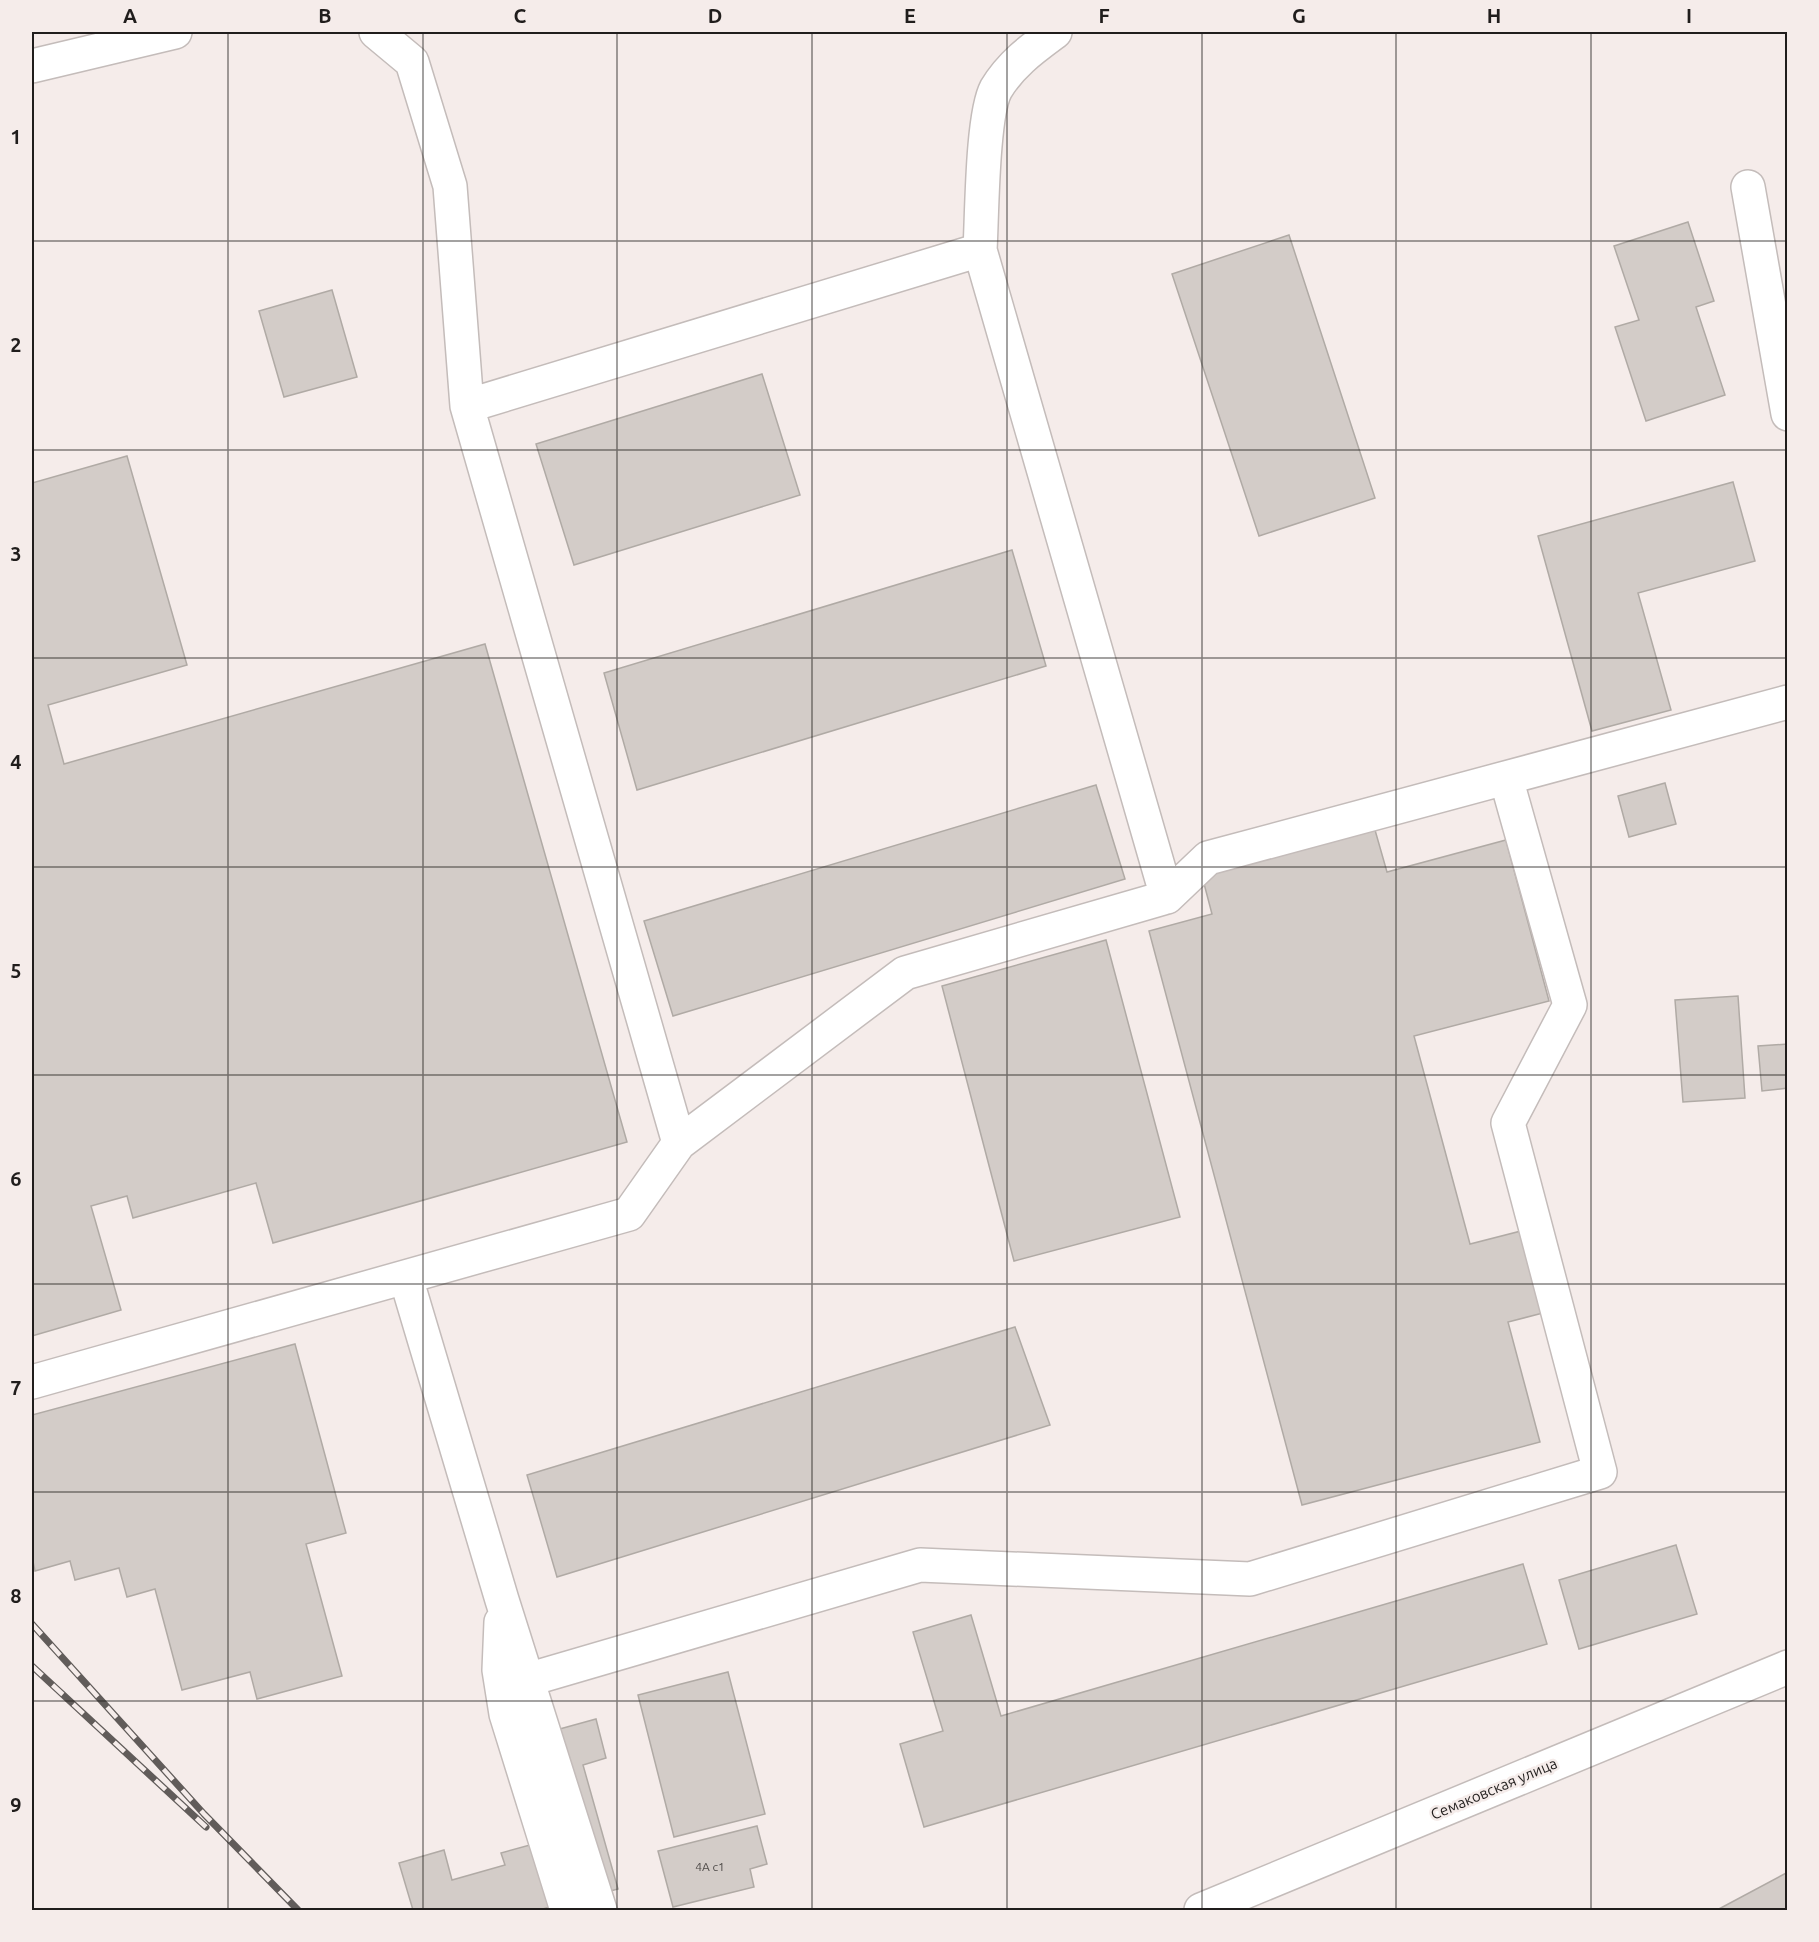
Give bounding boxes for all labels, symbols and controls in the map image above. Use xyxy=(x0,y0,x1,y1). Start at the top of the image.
text: A xyxy=(123,4,137,27)
text: B xyxy=(318,4,332,27)
text: C xyxy=(514,4,527,27)
text: D xyxy=(708,4,722,27)
text: E xyxy=(904,4,916,27)
text: F xyxy=(1098,4,1110,27)
text: G xyxy=(1292,4,1306,27)
text: H xyxy=(1487,4,1501,27)
text: I xyxy=(1686,4,1692,27)
text: 1 xyxy=(10,125,22,148)
text: 2 xyxy=(10,333,22,356)
text: 3 xyxy=(10,542,22,565)
text: 4 xyxy=(10,750,22,773)
text: 5 xyxy=(10,959,22,982)
text: 6 xyxy=(10,1167,22,1190)
text: 7 xyxy=(10,1376,22,1399)
text: 8 xyxy=(10,1584,22,1607)
street label: Семаковская улица xyxy=(1428,1754,1560,1823)
text: 9 xyxy=(10,1793,22,1816)
house number: 4А с1 xyxy=(695,1860,725,1873)

